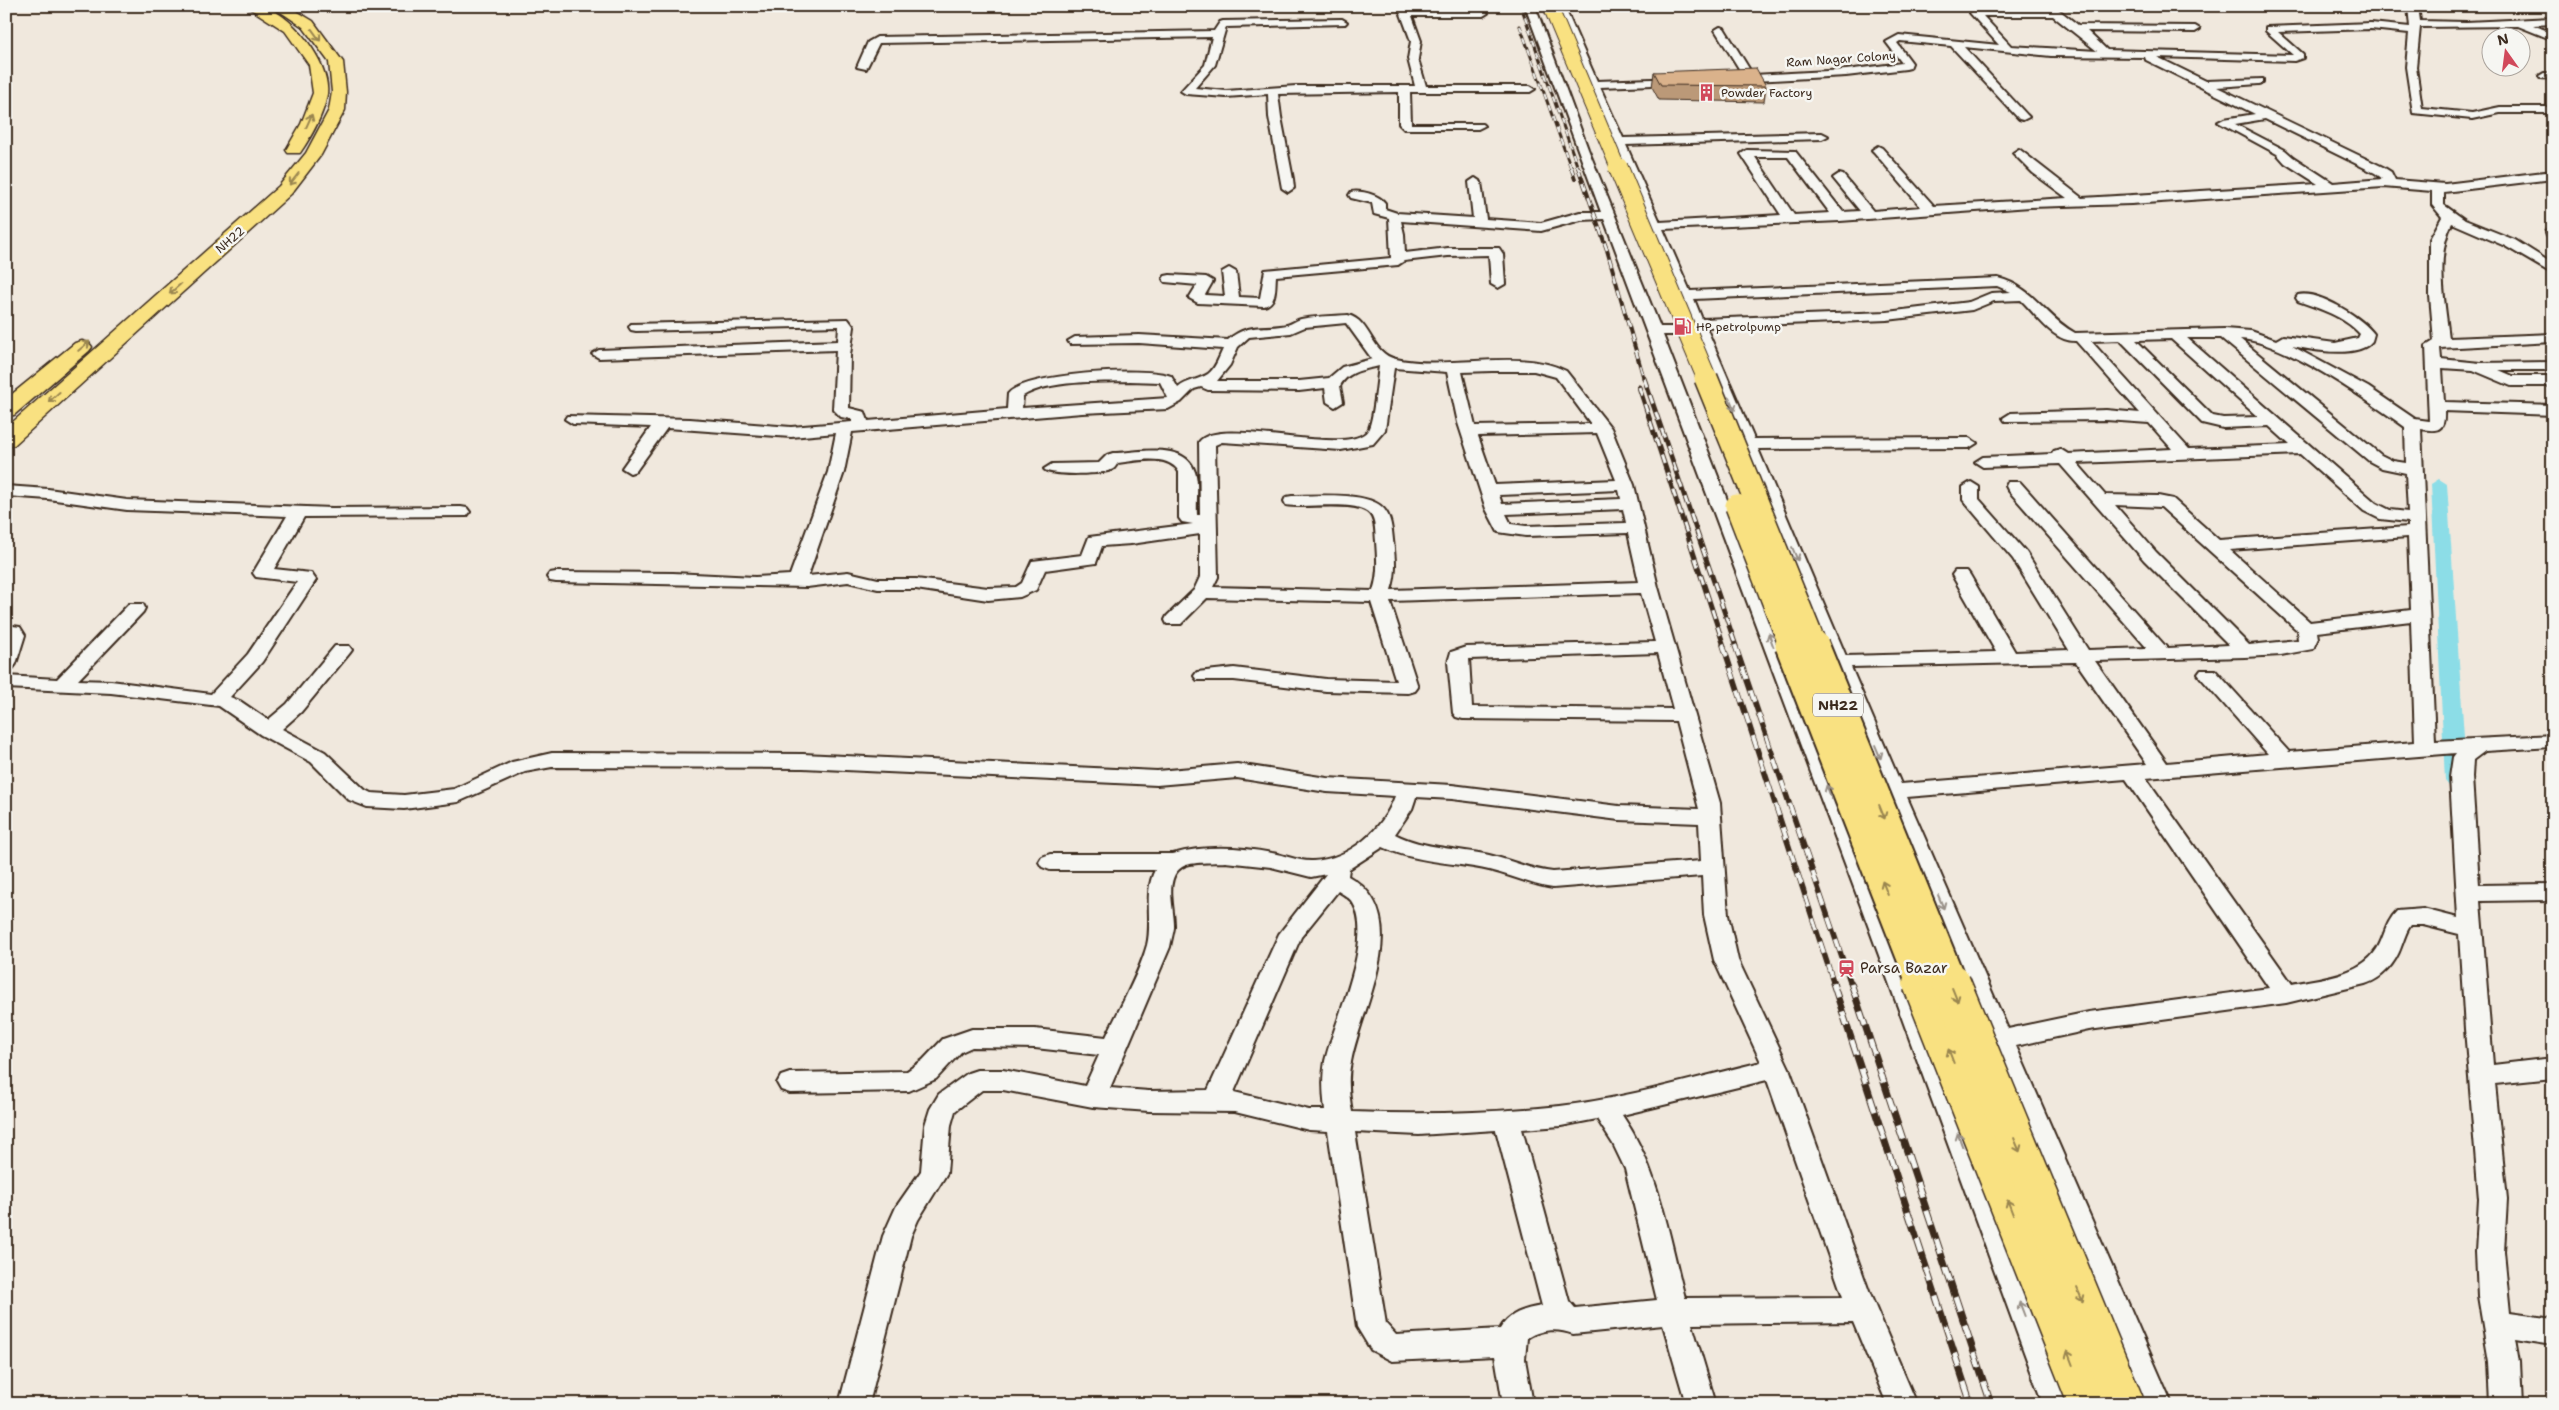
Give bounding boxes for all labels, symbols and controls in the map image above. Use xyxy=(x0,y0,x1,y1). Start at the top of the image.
one-way arrow xyxy=(311,28,321,42)
north arrow xyxy=(2482,28,2532,78)
text: N xyxy=(2495,29,2510,49)
street label: Ram Nagar Colony xyxy=(1786,47,1896,71)
building icon: Powder Factory xyxy=(1697,83,1717,103)
place label: Powder Factory xyxy=(1721,85,1812,101)
one-way arrow xyxy=(305,114,315,129)
one-way arrow xyxy=(289,172,300,185)
street label: NH22 xyxy=(212,223,248,257)
one-way arrow xyxy=(169,283,182,294)
fuel station icon: HP petrolpump xyxy=(1672,317,1692,337)
place label: HP petrolpump xyxy=(1696,319,1781,335)
one-way arrow xyxy=(77,340,90,351)
one-way arrow xyxy=(47,391,60,403)
one-way arrow xyxy=(1727,396,1737,411)
one-way arrow xyxy=(1790,546,1800,561)
one-way arrow xyxy=(1766,632,1775,648)
road number: NH22 xyxy=(1813,694,1863,716)
one-way arrow xyxy=(1873,744,1883,759)
one-way arrow xyxy=(1823,784,1832,799)
one-way arrow xyxy=(1877,804,1887,819)
one-way arrow xyxy=(1880,881,1889,897)
one-way arrow xyxy=(1937,894,1947,909)
station icon: Parsa Bazar xyxy=(1836,958,1856,978)
place label: Parsa Bazar xyxy=(1860,958,1948,978)
one-way arrow xyxy=(1951,987,1961,1002)
one-way arrow xyxy=(1946,1049,1955,1064)
one-way arrow xyxy=(1955,1133,1964,1148)
one-way arrow xyxy=(2013,1137,2023,1152)
one-way arrow xyxy=(2005,1200,2015,1215)
one-way arrow xyxy=(2075,1287,2085,1302)
one-way arrow xyxy=(2017,1302,2026,1317)
one-way arrow xyxy=(2065,1351,2074,1367)

